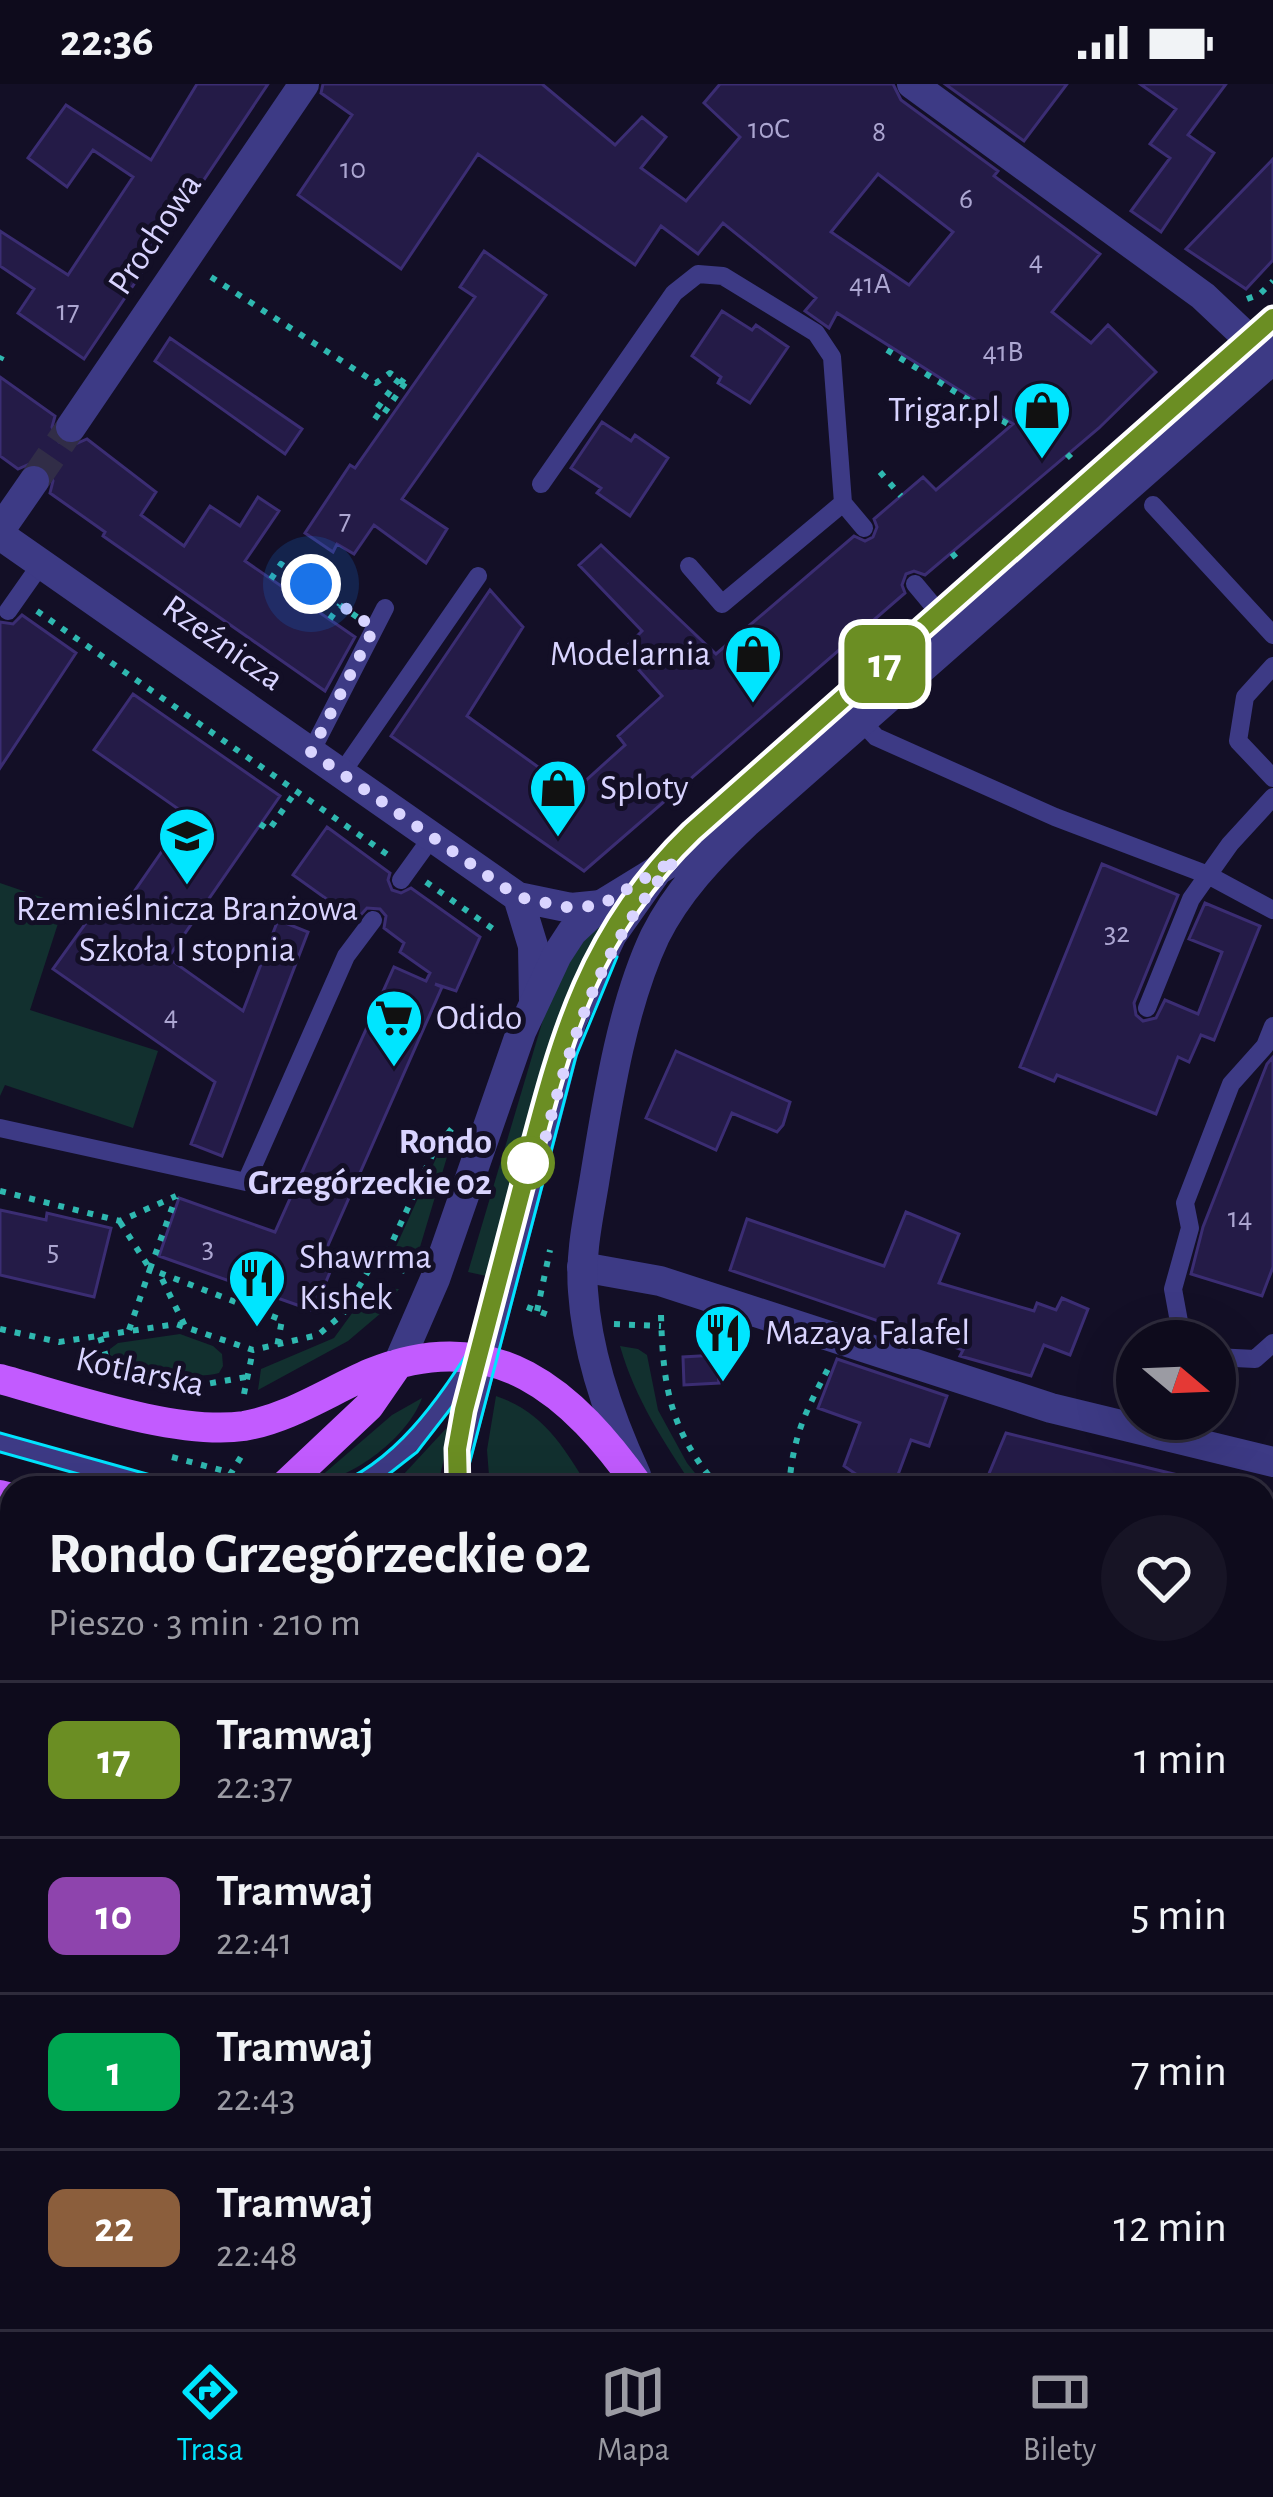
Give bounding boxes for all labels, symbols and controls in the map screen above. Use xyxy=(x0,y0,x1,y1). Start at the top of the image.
text: 22:36 xyxy=(60,19,154,64)
house number: 10C xyxy=(748,114,790,144)
house number: 8 xyxy=(872,117,886,147)
house number: 10 xyxy=(340,154,366,184)
street label: Prochowa xyxy=(102,167,208,301)
house number: 6 xyxy=(959,184,973,214)
house number: 4 xyxy=(1029,246,1043,276)
house number: 41A xyxy=(849,269,891,299)
house number: 17 xyxy=(57,296,79,326)
house number: 41B xyxy=(983,337,1023,367)
shop icon: Trigar.pl xyxy=(1011,379,1073,461)
place label: Trigar.pl xyxy=(888,392,1000,428)
house number: 7 xyxy=(339,505,351,535)
your location xyxy=(281,554,341,614)
street label: Rzeźnicza xyxy=(156,589,290,697)
shop icon: Modelarnia xyxy=(722,623,784,705)
line badge: 17 xyxy=(831,625,939,703)
place label: Modelarnia xyxy=(550,636,711,672)
text: 17 xyxy=(868,643,902,685)
shop icon: Sploty xyxy=(527,757,589,839)
place label: Sploty xyxy=(600,770,689,806)
school or university icon: Rzemieślnicza Branżowa Szkoła I stopnia xyxy=(156,805,218,887)
place label: Rzemieślnicza Branżowa Szkoła I stopnia xyxy=(16,891,358,968)
house number: 32 xyxy=(1104,918,1130,948)
supermarket icon: Odido xyxy=(363,987,425,1069)
place label: Odido xyxy=(436,1000,523,1036)
house number: 4 xyxy=(164,1001,178,1031)
place label: Rondo Grzegórzeckie 02 xyxy=(248,1124,492,1201)
marker: Rondo Grzegórzeckie 02 xyxy=(503,1138,553,1188)
house number: 14 xyxy=(1228,1203,1252,1233)
house number: 3 xyxy=(202,1233,214,1263)
house number: 5 xyxy=(47,1236,59,1266)
place label: Shawrma Kishek xyxy=(299,1239,432,1316)
restaurant icon: Shawrma Kishek xyxy=(226,1247,288,1329)
restaurant icon: Mazaya Falafel xyxy=(692,1302,754,1384)
place label: Mazaya Falafel xyxy=(765,1315,970,1351)
north arrow xyxy=(1116,1320,1236,1440)
map controls xyxy=(1116,1320,1236,1440)
street label: Kotlarska xyxy=(72,1341,208,1403)
button: heart xyxy=(1101,1515,1227,1641)
text: Rondo Grzegórzeckie 02 xyxy=(48,1526,591,1583)
text: Pieszo · 3 min · 210 m xyxy=(48,1604,361,1643)
text: Tramwaj xyxy=(216,1713,374,1758)
text: 1 min xyxy=(1134,1737,1227,1782)
text: 17 xyxy=(97,1739,131,1781)
text: 22:37 xyxy=(216,1767,293,1806)
text: Tramwaj xyxy=(216,1869,374,1914)
text: 5 min xyxy=(1131,1893,1227,1938)
text: 10 xyxy=(95,1895,133,1937)
text: 22:41 xyxy=(216,1923,293,1962)
text: Tramwaj xyxy=(216,2025,374,2070)
text: 7 min xyxy=(1131,2049,1227,2094)
text: 1 xyxy=(106,2051,122,2093)
text: 22:43 xyxy=(216,2079,295,2118)
text: Tramwaj xyxy=(216,2181,374,2226)
text: 12 min xyxy=(1114,2205,1227,2250)
text: 22 xyxy=(94,2207,134,2249)
text: 22:48 xyxy=(216,2235,298,2274)
tab: Trasa xyxy=(177,2359,244,2471)
tab: Mapa xyxy=(597,2359,670,2471)
tab: Bilety xyxy=(1023,2359,1096,2471)

